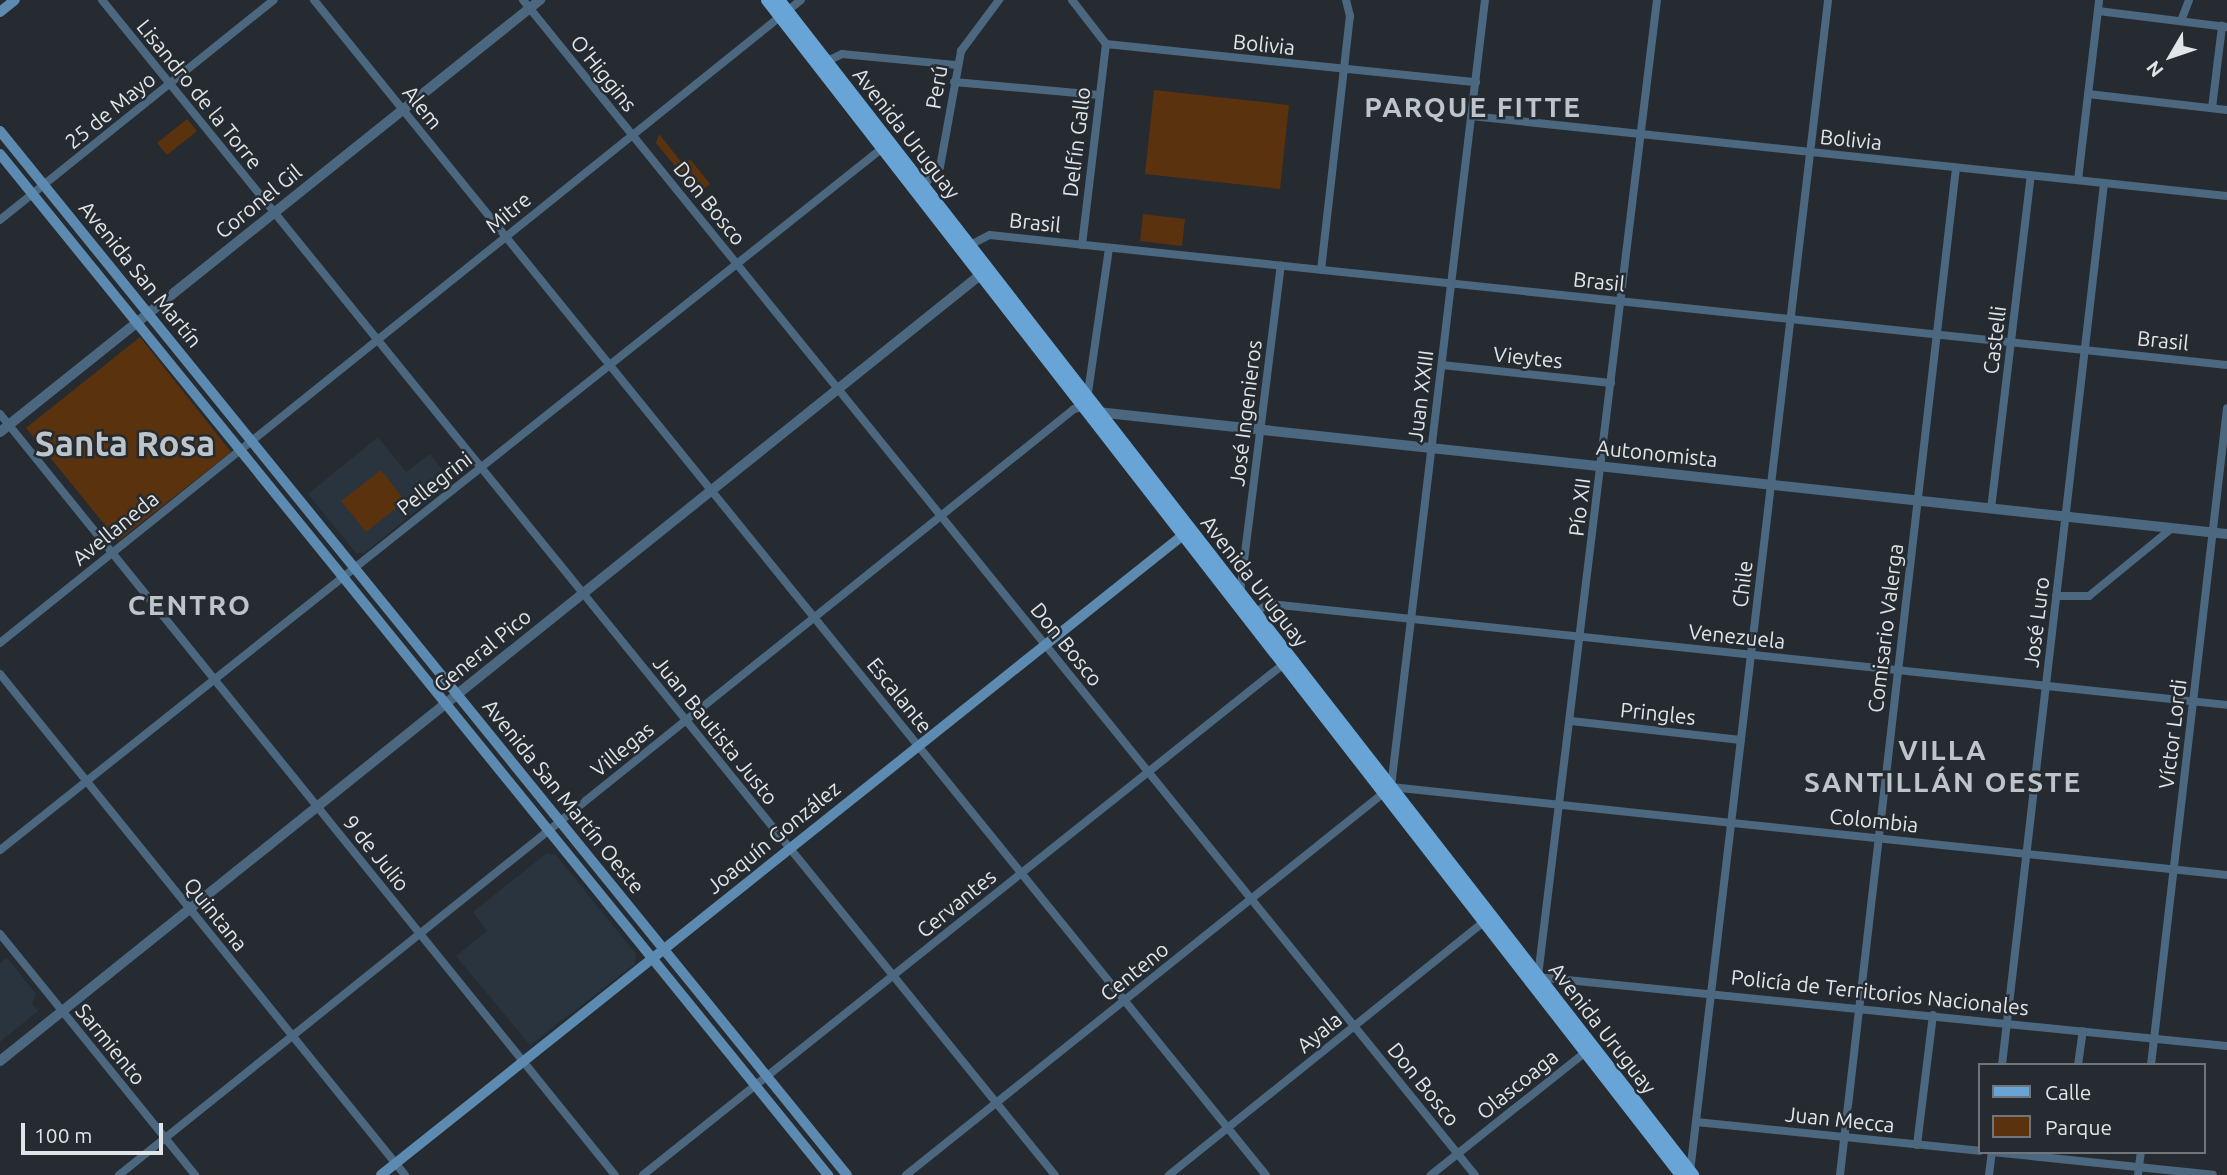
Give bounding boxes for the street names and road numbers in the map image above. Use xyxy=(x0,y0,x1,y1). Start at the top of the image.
street label: Lisandro de la Torre xyxy=(132,14,268,174)
street label: Bolivia xyxy=(1232,28,1296,60)
street label: O'Higgins xyxy=(566,30,642,116)
street label: Avenida Uruguay xyxy=(848,62,966,204)
street label: Perú xyxy=(920,63,952,111)
street label: 25 de Mayo xyxy=(60,66,160,154)
street label: Alem xyxy=(398,80,448,134)
street label: Delfín Gallo xyxy=(1057,86,1095,198)
street label: Bolivia xyxy=(1819,123,1883,155)
street label: Don Bosco xyxy=(669,156,751,250)
street label: Coronel Gil xyxy=(210,159,306,243)
street label: Mitre xyxy=(480,186,536,238)
street label: Avenida San Martín xyxy=(74,196,208,352)
street label: Brasil xyxy=(1008,207,1062,237)
street label: Brasil xyxy=(1572,266,1626,296)
street label: Castelli xyxy=(1977,304,2011,376)
street label: Brasil xyxy=(2136,325,2190,355)
street label: José Ingenieros xyxy=(1224,338,1266,488)
street label: Vieytes xyxy=(1492,341,1564,373)
street label: Juan XXIII xyxy=(1402,349,1438,443)
street label: Autonomista xyxy=(1595,434,1719,472)
street label: Pellegrini xyxy=(391,446,477,520)
street label: Pío XII xyxy=(1563,476,1595,538)
street label: Avellaneda xyxy=(67,486,163,570)
street label: Avenida Uruguay xyxy=(1196,510,1314,652)
street label: Comisario Valerga xyxy=(1862,542,1908,714)
street label: Chile xyxy=(1727,559,1757,609)
street label: José Luro xyxy=(2018,575,2054,669)
street label: Don Bosco xyxy=(1026,597,1108,691)
street label: General Pico xyxy=(428,603,536,697)
street label: Venezuela xyxy=(1687,618,1787,654)
street label: Juan Bautista Justo xyxy=(648,650,784,810)
street label: Escalante xyxy=(862,652,938,738)
street label: Víctor Lordi xyxy=(2153,678,2191,790)
street label: Avenida San Martín Oeste xyxy=(478,694,650,898)
street label: Pringles xyxy=(1619,697,1697,729)
street label: Villegas xyxy=(585,716,659,782)
street label: Joaquín González xyxy=(701,775,845,899)
street label: Colombia xyxy=(1828,803,1920,837)
street label: 9 de Julio xyxy=(339,810,415,896)
street label: Cervantes xyxy=(911,863,1001,943)
street label: Quintana xyxy=(179,872,253,956)
street label: Centeno xyxy=(1095,936,1173,1006)
street label: Avenida Uruguay xyxy=(1544,957,1662,1099)
street label: Policía de Territorios Nacionales xyxy=(1730,964,2030,1020)
street label: Sarmiento xyxy=(71,998,151,1090)
street label: Ayala xyxy=(1291,1006,1347,1058)
street label: Don Bosco xyxy=(1383,1037,1465,1131)
street label: Olascoaga xyxy=(1471,1044,1563,1124)
street label: Juan Mecca xyxy=(1784,1101,1896,1137)

